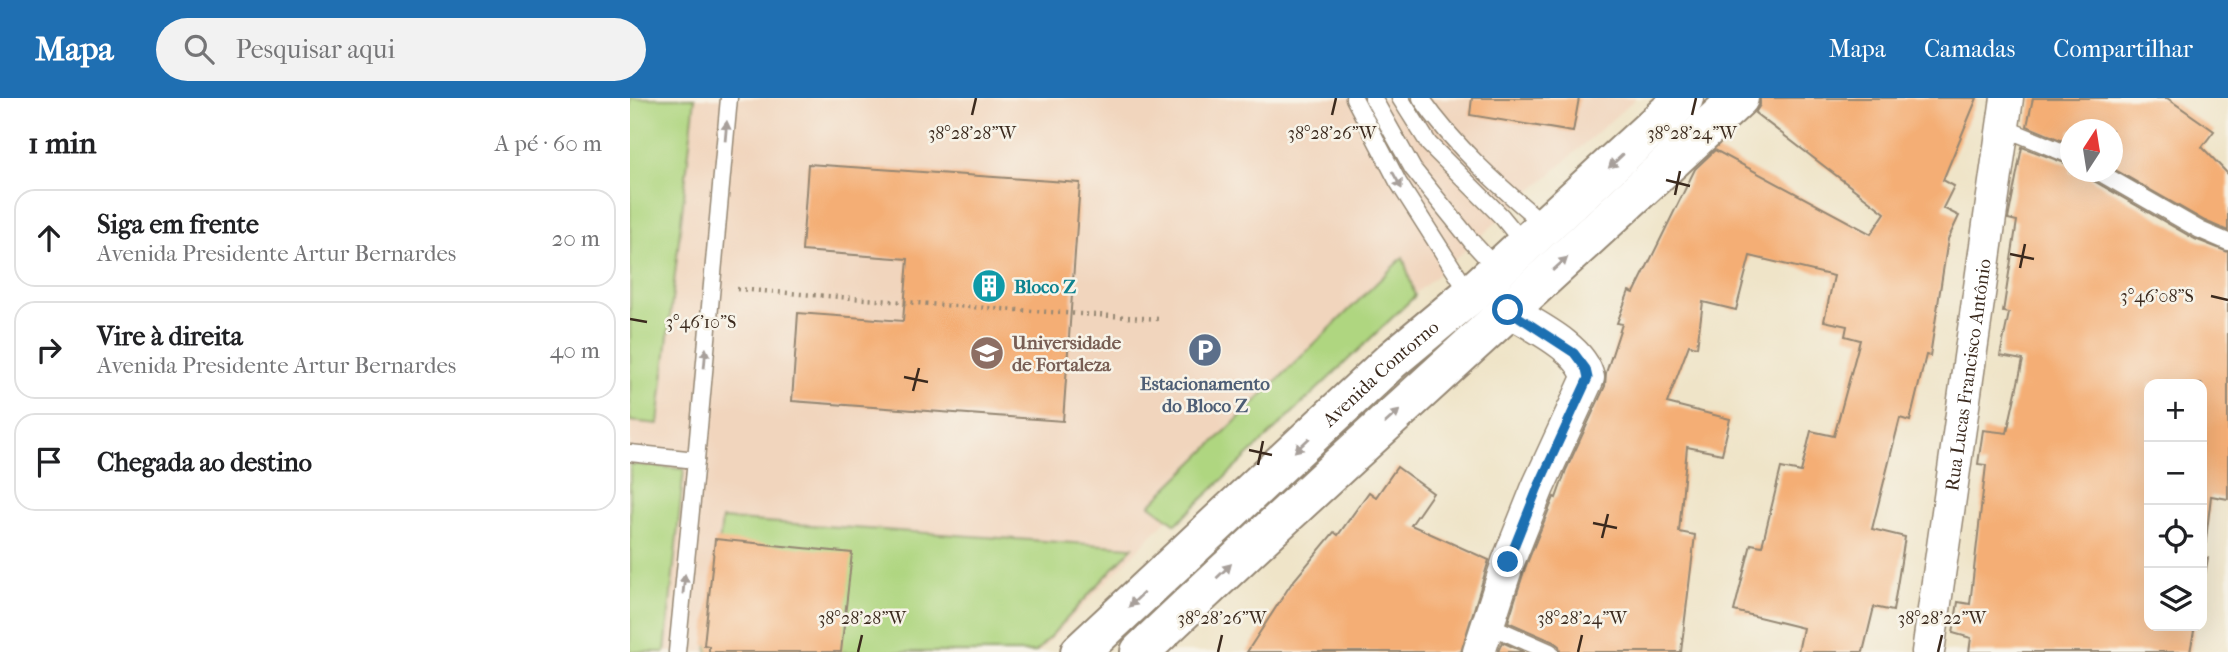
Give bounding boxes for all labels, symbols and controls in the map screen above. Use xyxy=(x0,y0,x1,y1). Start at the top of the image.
search box xyxy=(156,18,646,81)
text: Mapa xyxy=(35,30,114,69)
icon: search xyxy=(180,30,218,68)
text: Pesquisar aqui xyxy=(236,34,395,65)
text: Mapa xyxy=(1829,35,1886,63)
text: Camadas xyxy=(1924,35,2015,63)
text: Compartilhar xyxy=(2053,35,2193,63)
north arrow xyxy=(2060,119,2123,182)
one-way arrow xyxy=(721,120,732,142)
text: 38°28'28"W xyxy=(928,123,1017,144)
text: 38°28'26"W xyxy=(1288,123,1378,144)
text: 38°28'24"W xyxy=(1647,123,1738,144)
text: 1 min xyxy=(28,126,96,161)
text: A pé · 60 m xyxy=(495,130,602,157)
one-way arrow xyxy=(1607,153,1625,169)
one-way arrow xyxy=(1391,171,1403,190)
text: Siga em frente xyxy=(97,209,259,240)
icon: ahead xyxy=(30,219,68,257)
text: 20 m xyxy=(551,225,600,252)
text: Avenida Presidente Artur Bernardes xyxy=(97,240,456,267)
one-way arrow xyxy=(1551,256,1569,272)
street label: Rua Lucas Francisco Antônio xyxy=(1941,257,1996,492)
building icon: Bloco Z xyxy=(970,267,1008,305)
place label: Bloco Z xyxy=(1014,276,1076,298)
text: 3°46'08"S xyxy=(2120,286,2194,307)
route start xyxy=(1492,294,1523,325)
text: 3°46'10"S xyxy=(666,312,736,333)
street label: Avenida Contorno xyxy=(1318,316,1444,432)
text: Vire à direita xyxy=(97,321,243,352)
icon: right xyxy=(30,331,68,369)
parking icon: Estacionamento do Bloco Z xyxy=(1186,331,1224,369)
place label: Universidade de Fortaleza xyxy=(1011,332,1122,376)
school or university icon: Universidade de Fortaleza xyxy=(968,334,1006,372)
text: 40 m xyxy=(550,337,600,364)
one-way arrow xyxy=(700,346,711,368)
text: Avenida Presidente Artur Bernardes xyxy=(97,352,456,379)
place label: Estacionamento do Bloco Z xyxy=(1140,373,1270,417)
map controls xyxy=(2144,379,2207,631)
button: + xyxy=(2144,379,2207,442)
one-way arrow xyxy=(1383,409,1401,425)
one-way arrow xyxy=(1294,436,1311,452)
button: − xyxy=(2144,442,2207,505)
icon: arrive xyxy=(30,443,68,481)
text: Chegada ao destino xyxy=(97,447,312,478)
button: locate xyxy=(2144,505,2207,568)
route end xyxy=(1492,546,1523,577)
one-way arrow xyxy=(1216,563,1233,580)
button: layers xyxy=(2144,568,2207,631)
one-way arrow xyxy=(678,573,689,595)
one-way arrow xyxy=(1127,592,1145,608)
text: 38°28'28"W xyxy=(818,608,907,629)
text: 38°28'26"W xyxy=(1178,608,1268,629)
text: 38°28'24"W xyxy=(1537,608,1628,629)
text: 38°28'22"W xyxy=(1898,608,1987,629)

